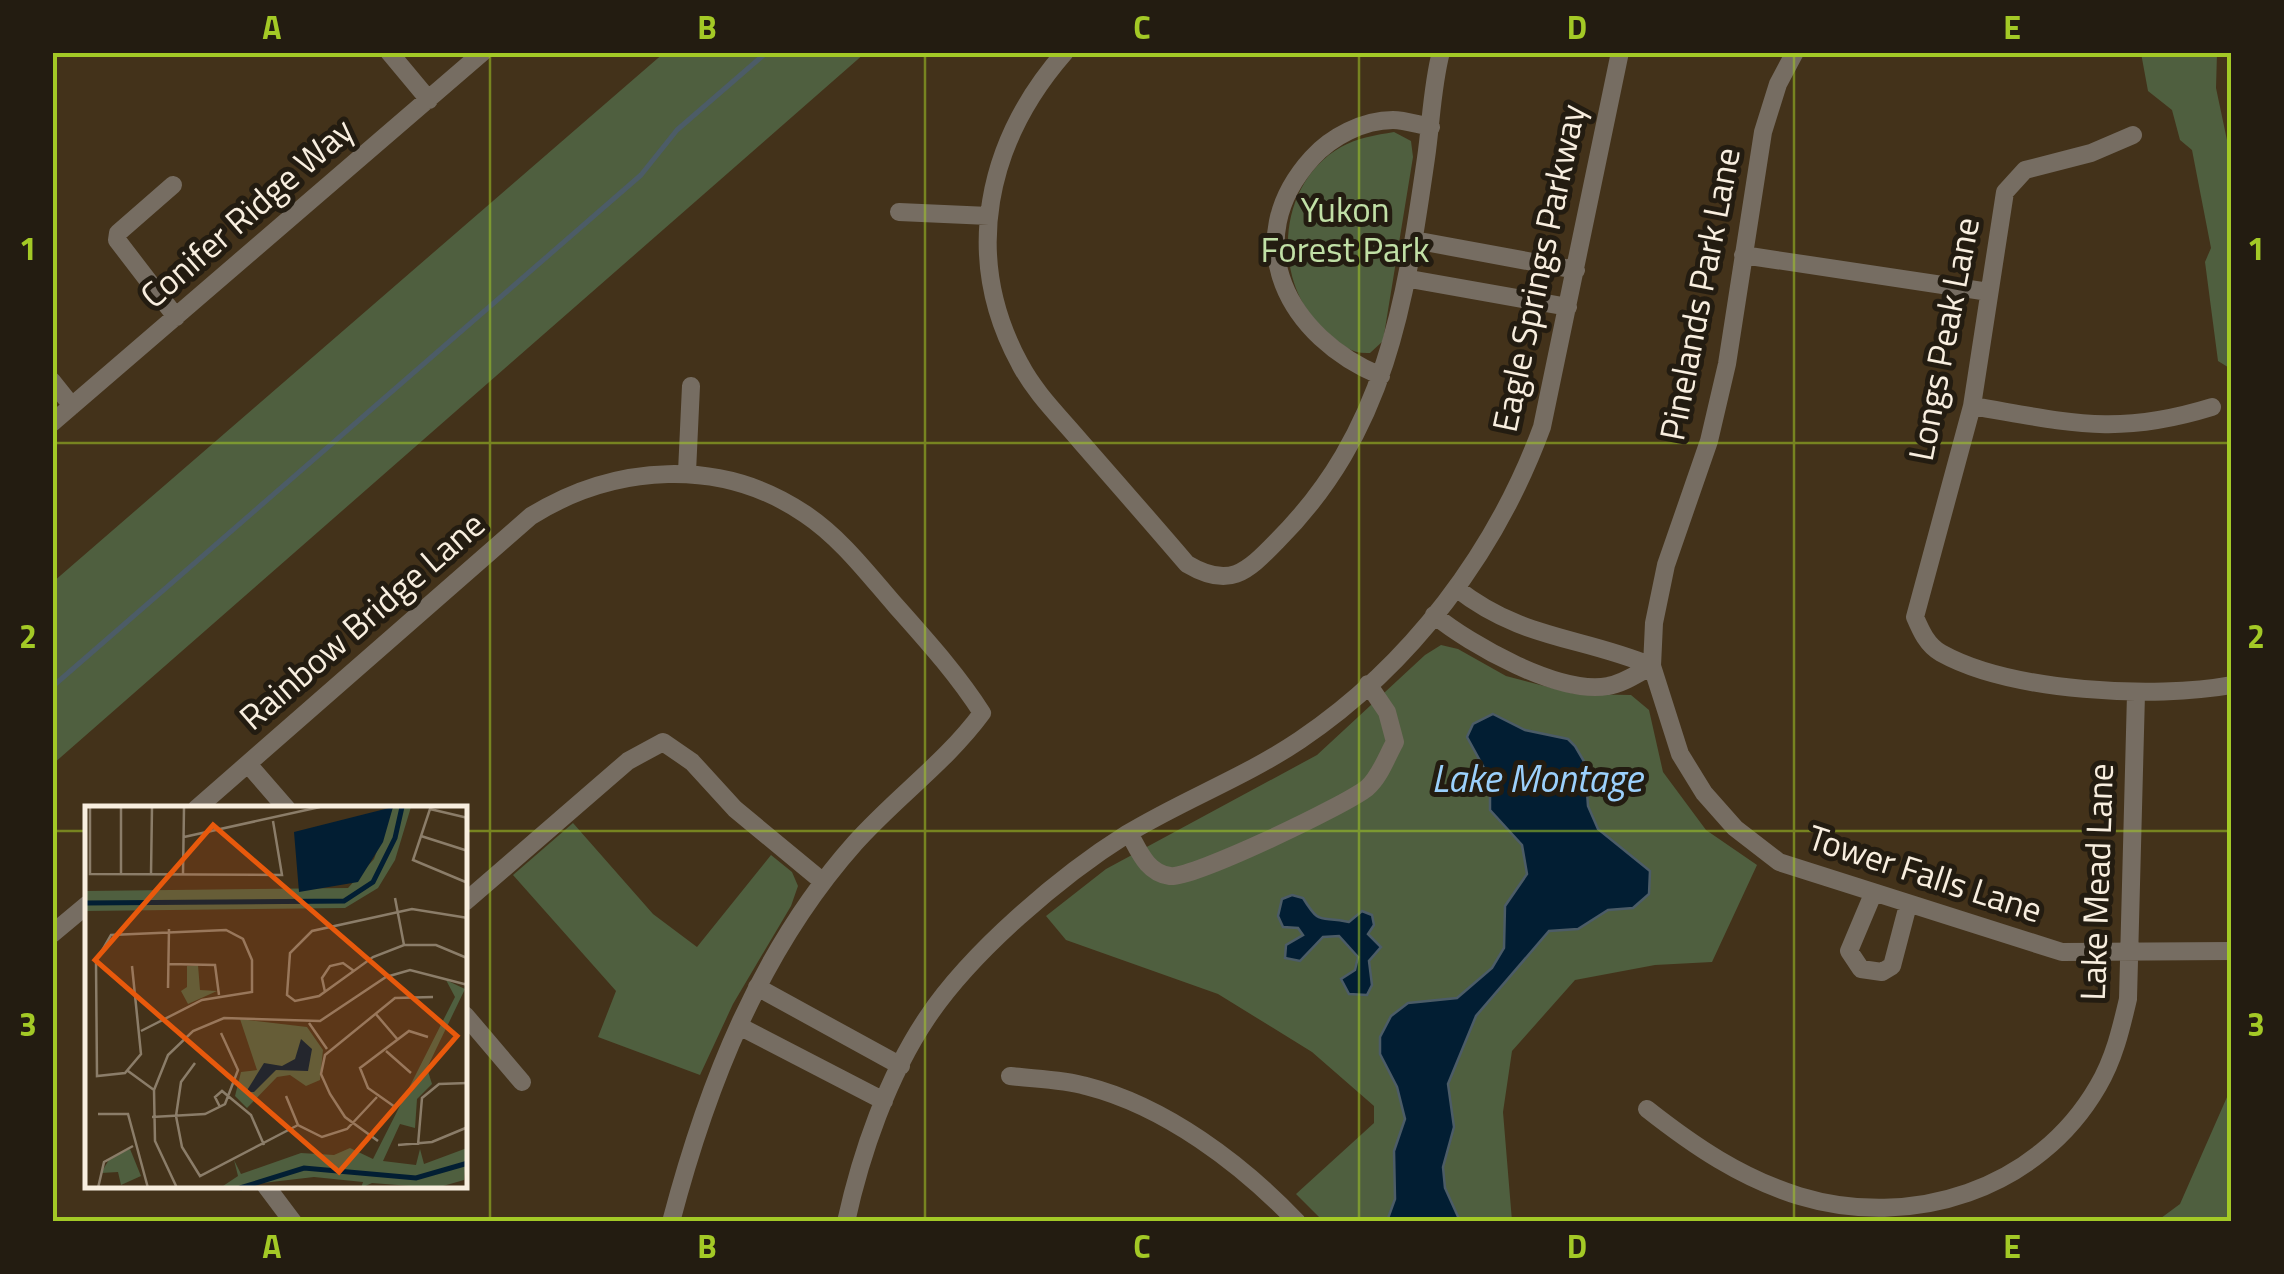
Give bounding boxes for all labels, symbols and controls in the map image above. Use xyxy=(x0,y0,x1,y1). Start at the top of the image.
text: A xyxy=(262,3,282,51)
text: B xyxy=(697,3,717,51)
text: C xyxy=(1133,3,1151,51)
text: D xyxy=(1567,3,1587,51)
text: E xyxy=(2003,3,2021,51)
street label: Eagle Springs Parkway xyxy=(1477,99,1599,437)
street label: Conifer Ridge Way xyxy=(127,104,365,321)
street label: Pinelands Park Lane xyxy=(1644,143,1754,445)
park label: Yukon Forest Park xyxy=(1261,182,1430,276)
street label: Longs Peak Lane xyxy=(1893,212,1993,465)
text: 1 xyxy=(19,224,37,272)
text: 1 xyxy=(2247,224,2265,272)
street label: Rainbow Bridge Lane xyxy=(226,498,496,743)
text: 2 xyxy=(19,612,37,660)
text: 2 xyxy=(2247,612,2265,660)
water label: Lake Montage xyxy=(1432,749,1645,807)
street label: Lake Mead Lane xyxy=(2065,762,2127,1002)
inset map xyxy=(85,806,468,1189)
street label: Tower Falls Lane xyxy=(1801,810,2049,936)
text: 3 xyxy=(19,1000,37,1048)
text: 3 xyxy=(2247,1000,2265,1048)
text: A xyxy=(262,1222,282,1270)
text: B xyxy=(697,1222,717,1270)
text: C xyxy=(1133,1222,1151,1270)
text: D xyxy=(1567,1222,1587,1270)
text: E xyxy=(2003,1222,2021,1270)

